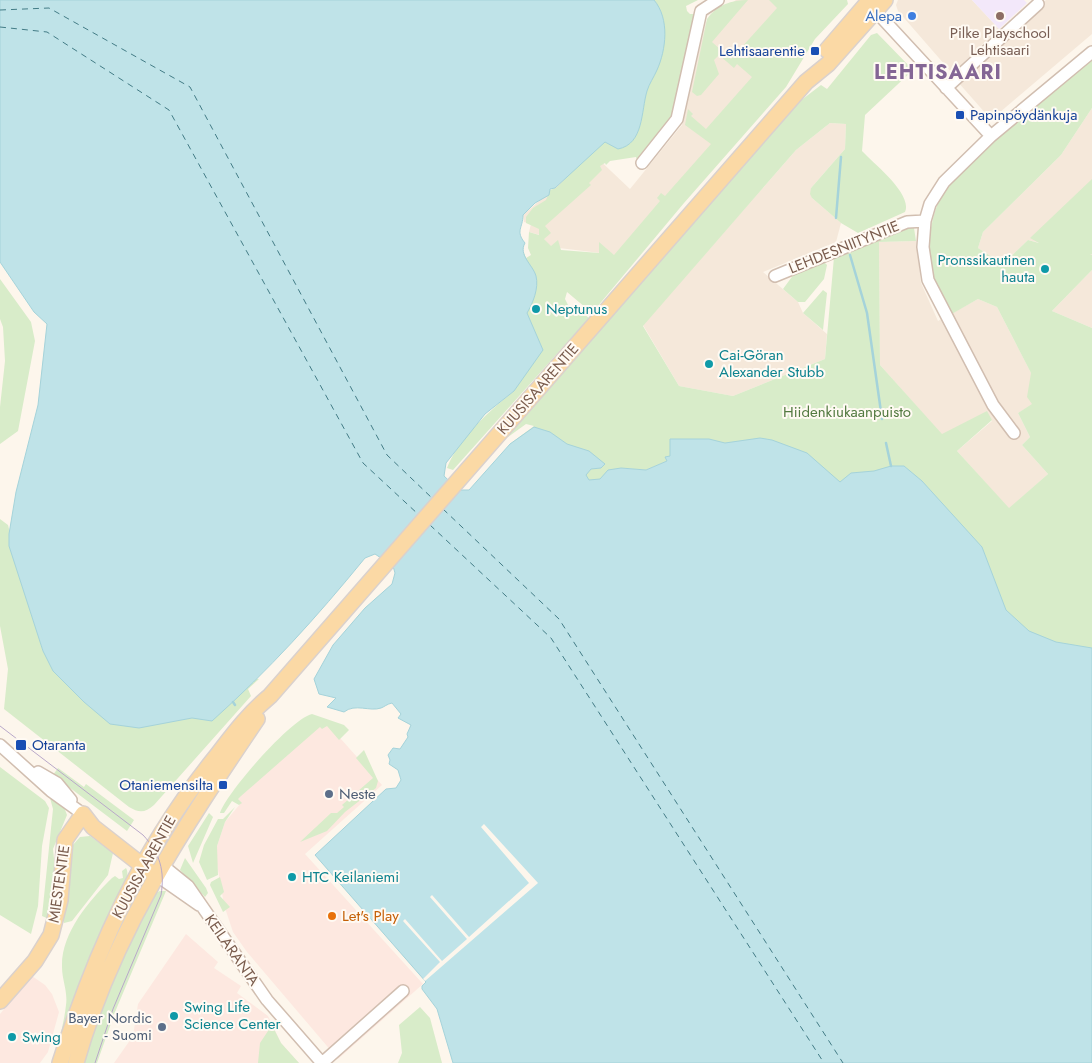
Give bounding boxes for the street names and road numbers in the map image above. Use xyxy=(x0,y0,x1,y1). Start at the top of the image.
street label: LEHDESNIITYNTIE xyxy=(785,215,903,279)
street label: KUUSISAARENTIE xyxy=(492,338,584,440)
street label: KUUSISAARENTIE xyxy=(107,811,181,923)
street label: MIESTENTIE xyxy=(43,844,75,924)
street label: KEILARANTA xyxy=(199,910,265,990)

